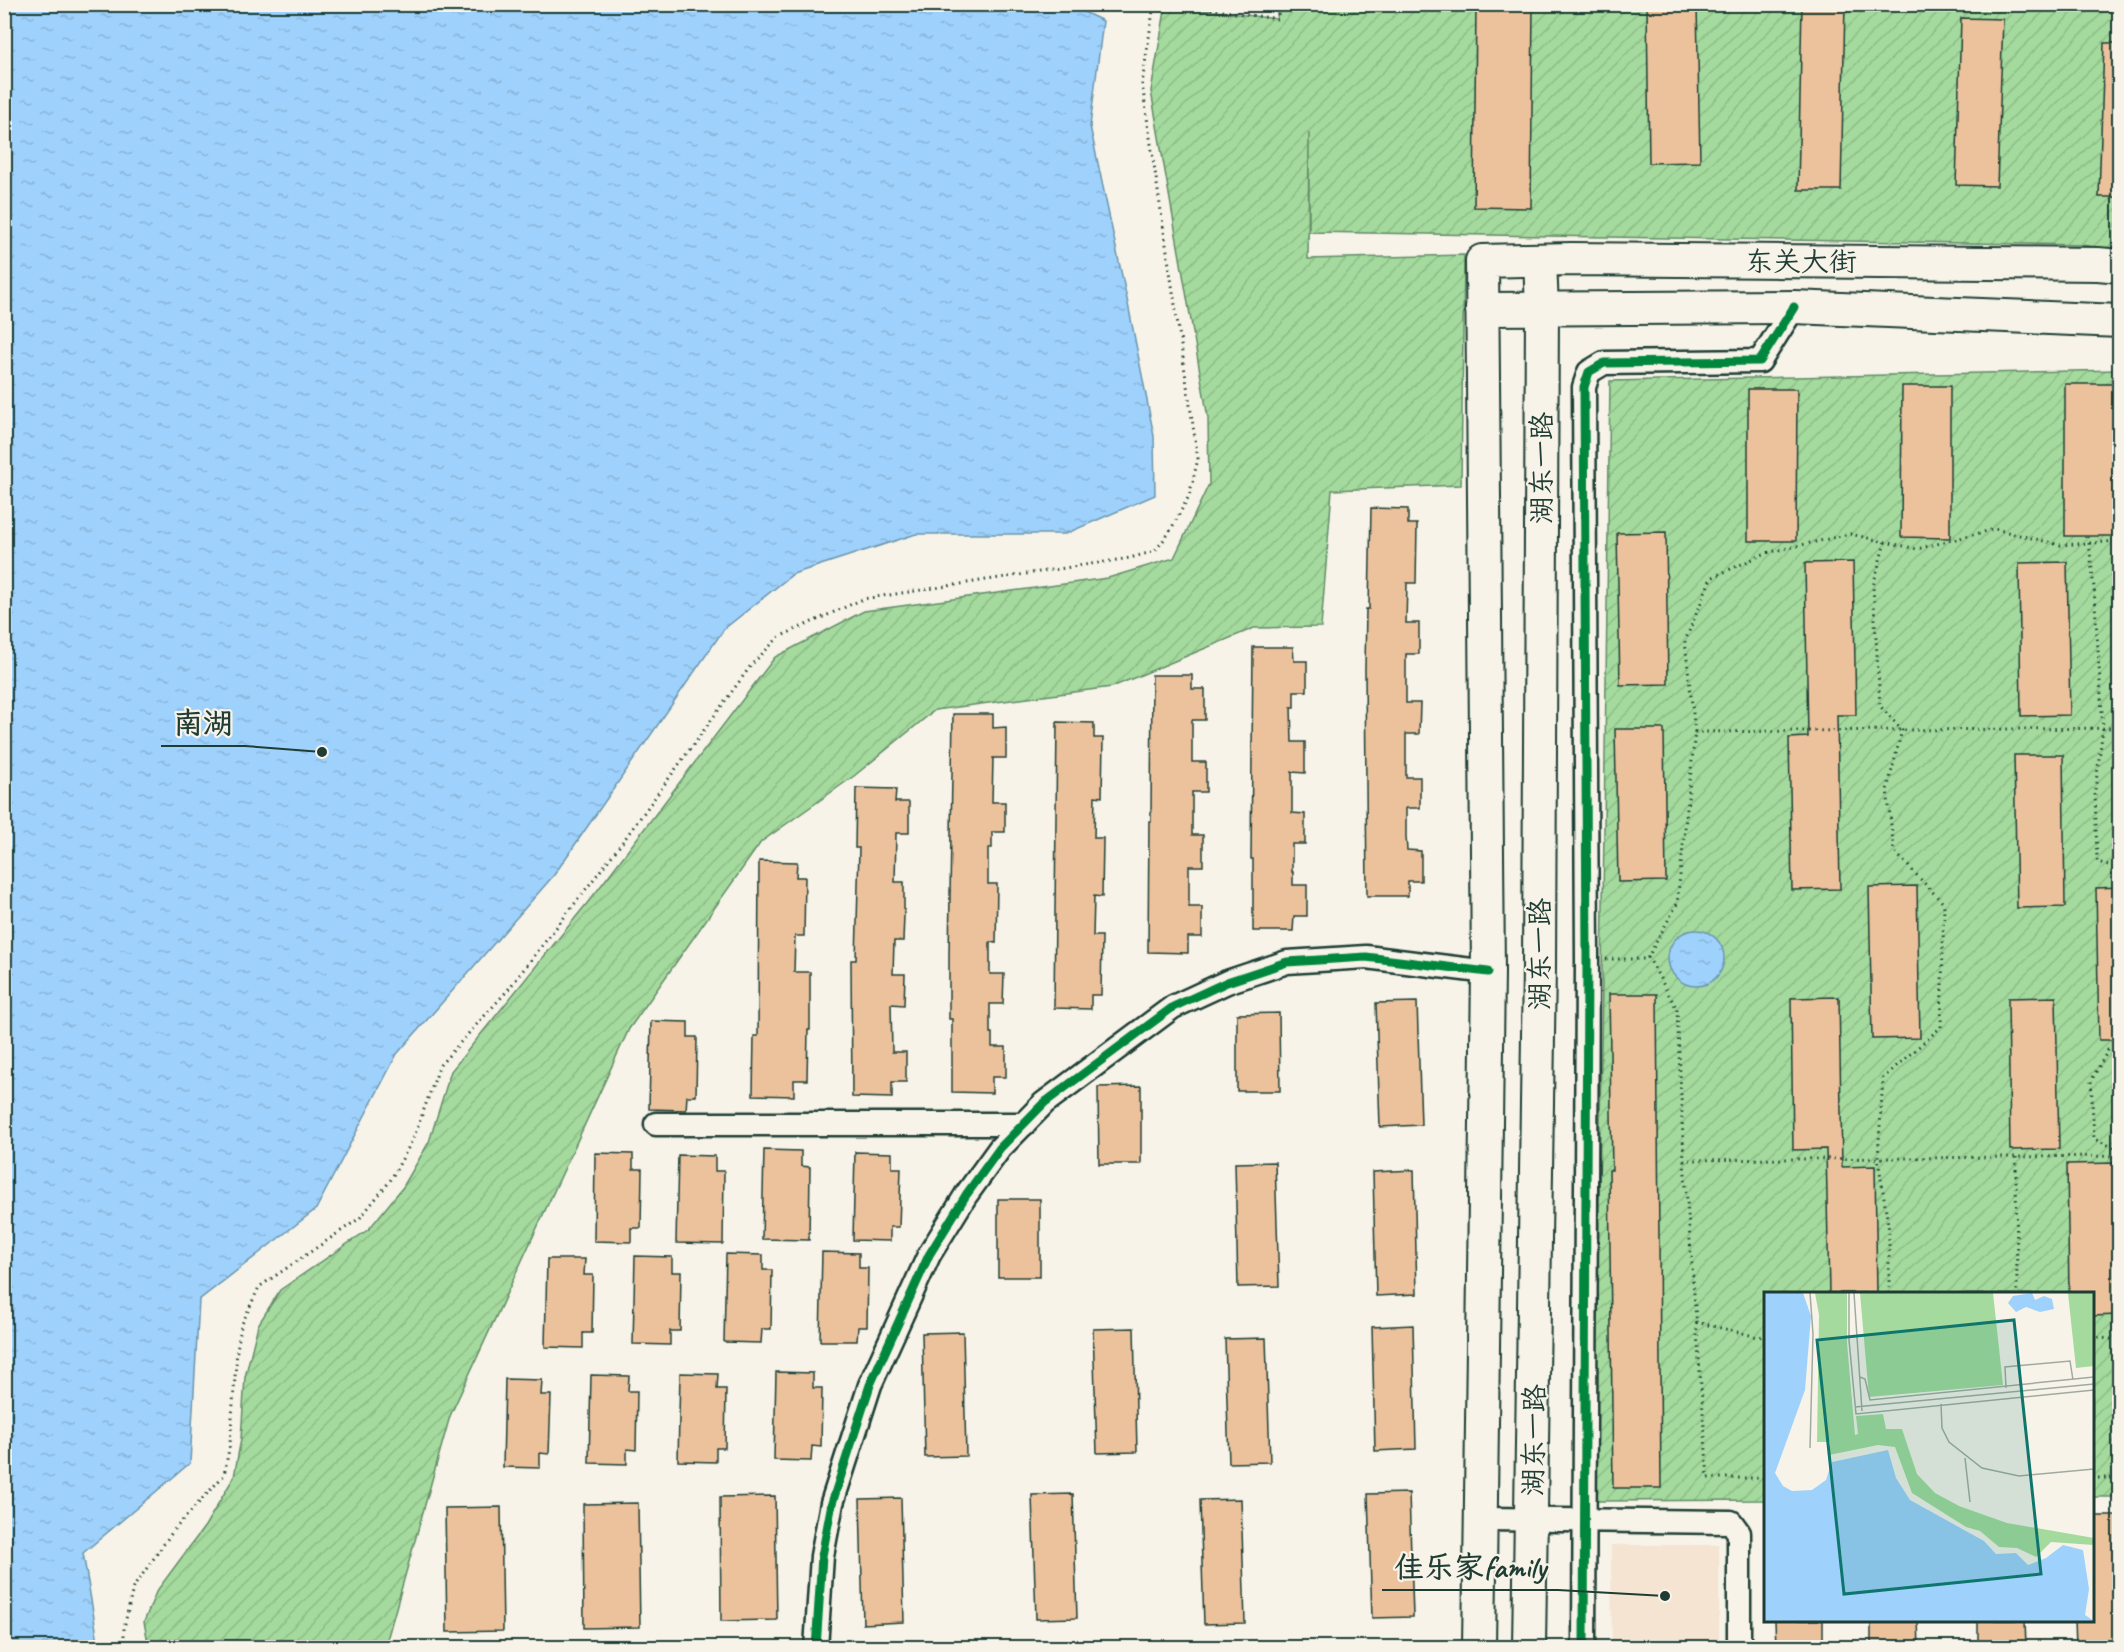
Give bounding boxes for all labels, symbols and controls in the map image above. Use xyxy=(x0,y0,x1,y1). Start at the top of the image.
street label: 东关大街 xyxy=(1745,244,1857,279)
street label: 湖东一路 xyxy=(1524,412,1559,524)
callout: 南湖 xyxy=(161,698,245,746)
text: 南湖 xyxy=(173,704,233,742)
street label: 湖东一路 xyxy=(1522,898,1557,1010)
inset map xyxy=(1764,1292,2094,1622)
street label: 湖东一路 xyxy=(1515,1384,1552,1496)
callout: 佳乐家family xyxy=(1382,1542,1558,1590)
text: 佳乐家family xyxy=(1394,1548,1549,1586)

